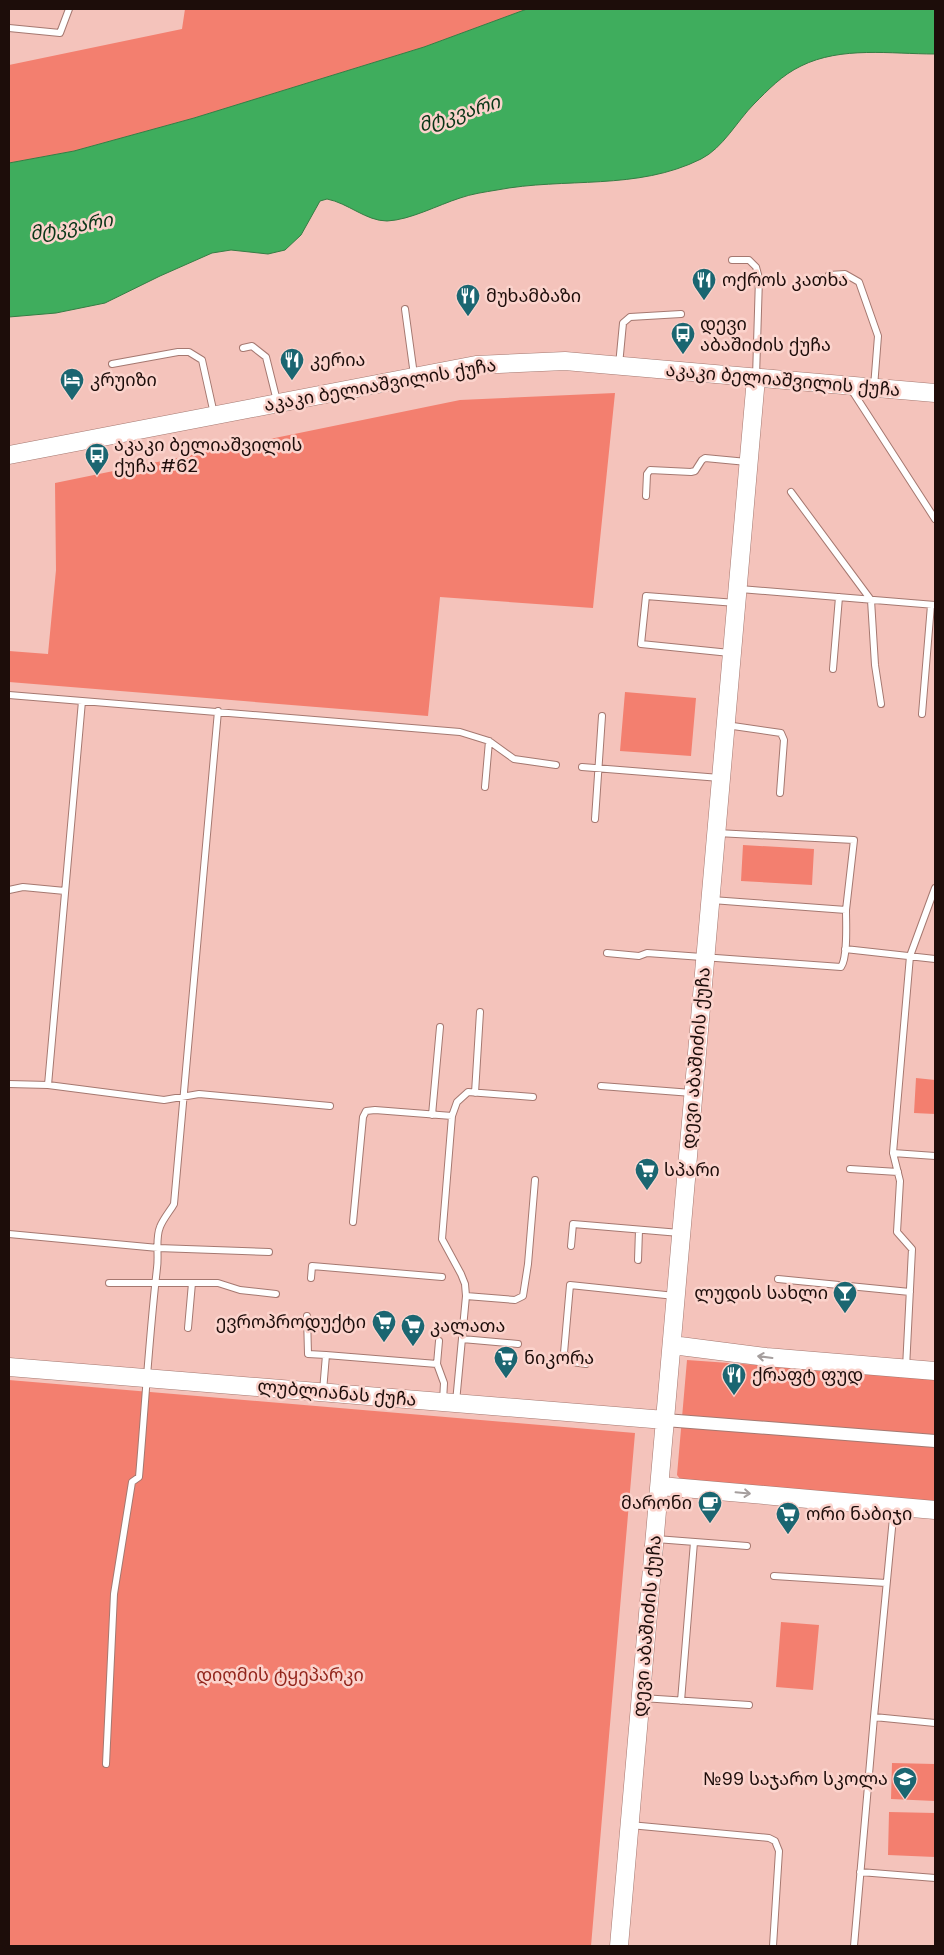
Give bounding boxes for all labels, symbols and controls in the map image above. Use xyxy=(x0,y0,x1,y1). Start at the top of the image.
water label: მტკვარი xyxy=(415,88,504,139)
water label: მტკვარი xyxy=(27,206,116,247)
restaurant icon: ოქროს კათხა xyxy=(691,267,717,301)
place label: ოქროს კათხა xyxy=(722,267,848,292)
restaurant icon: მუხამბაზი xyxy=(455,283,481,317)
place label: მუხამბაზი xyxy=(486,283,581,308)
place label: დევი აბაშიძის ქუჩა xyxy=(700,311,831,357)
bus stop icon: დევი აბაშიძის ქუჩა xyxy=(670,321,696,355)
restaurant icon: კერია xyxy=(279,347,305,381)
place label: კერია xyxy=(310,347,365,372)
street label: აკაკი ბელიაშვილის ქუჩა xyxy=(262,352,498,417)
street label: აკაკი ბელიაშვილის ქუჩა xyxy=(665,357,901,402)
hotel icon: კრუიზი xyxy=(59,367,85,401)
place label: კრუიზი xyxy=(90,367,157,392)
place label: აკაკი ბელიაშვილის ქუჩა #62 xyxy=(114,432,302,478)
bus stop icon: აკაკი ბელიაშვილის ქუჩა #62 xyxy=(84,442,110,476)
street label: დევი აბაშიძის ქუჩა xyxy=(675,966,716,1150)
supermarket icon: სპარი xyxy=(634,1157,660,1191)
place label: სპარი xyxy=(664,1157,720,1182)
place label: ლუდის სახლი xyxy=(694,1280,828,1305)
bar icon: ლუდის სახლი xyxy=(832,1280,858,1314)
place label: ევროპროდუქტი xyxy=(216,1309,366,1334)
supermarket icon: ევროპროდუქტი xyxy=(371,1309,397,1343)
supermarket icon: კალათა xyxy=(400,1313,426,1347)
place label: კალათა xyxy=(430,1313,505,1338)
supermarket icon: ნიკორა xyxy=(493,1345,519,1379)
place label: ნიკორა xyxy=(524,1345,594,1370)
one-way arrow xyxy=(757,1352,773,1362)
restaurant icon: ქრაფტ ფუდ xyxy=(721,1362,747,1396)
place label: ქრაფტ ფუდ xyxy=(752,1362,863,1387)
street label: ლუბლიანას ქუჩა xyxy=(256,1373,418,1412)
one-way arrow xyxy=(735,1489,751,1498)
place label: მარონი xyxy=(621,1490,692,1515)
cafe icon: მარონი xyxy=(697,1490,723,1524)
supermarket icon: ორი ნაბიჯი xyxy=(775,1501,801,1535)
place label: ორი ნაბიჯი xyxy=(806,1501,912,1526)
street label: დევი აბაშიძის ქუჩა xyxy=(626,1534,667,1718)
park label: დიღმის ტყეპარკი xyxy=(196,1662,364,1687)
place label: №99 საჯარო სკოლა xyxy=(703,1766,888,1791)
school or university icon: №99 საჯარო სკოლა xyxy=(892,1766,918,1800)

